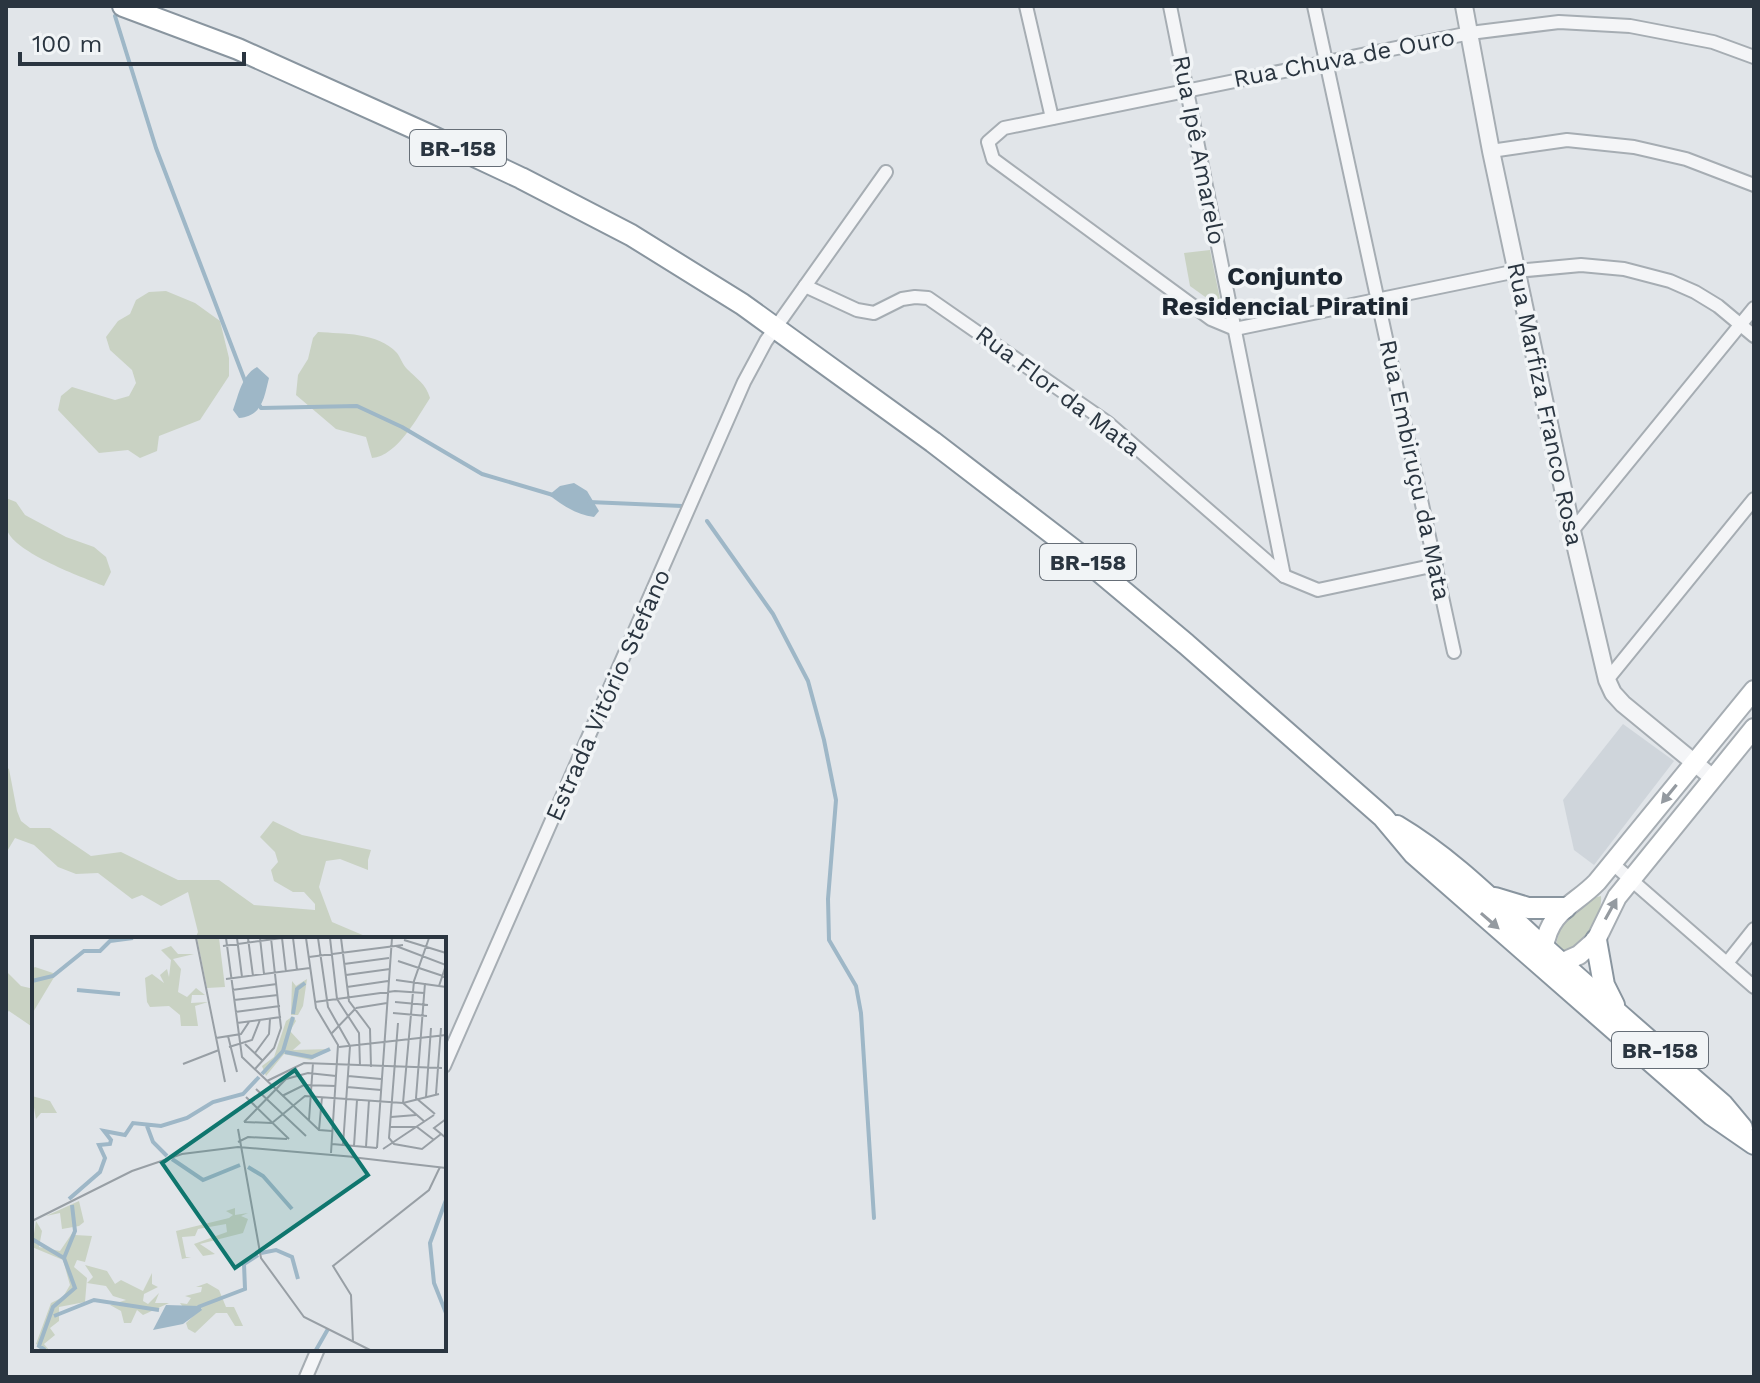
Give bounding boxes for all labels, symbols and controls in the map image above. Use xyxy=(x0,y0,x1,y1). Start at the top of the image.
scale bar xyxy=(20,16,244,66)
street label: Rua Chuva de Ouro xyxy=(1231,23,1457,93)
text: 100 m xyxy=(32,30,102,58)
street label: Rua Ipê Amarelo xyxy=(1167,53,1231,247)
road number: BR-158 xyxy=(410,130,506,166)
street label: Rua Marfiza Franco Rosa xyxy=(1501,260,1589,548)
district label: Conjunto Residencial Piratini xyxy=(1161,261,1409,321)
street label: Rua Flor da Mata xyxy=(970,320,1146,462)
street label: Rua Embiruçu da Mata xyxy=(1374,337,1456,603)
road number: BR-158 xyxy=(1040,544,1136,580)
street label: Estrada Vitório Stefano xyxy=(540,565,676,825)
one-way arrow xyxy=(1662,784,1678,804)
one-way arrow xyxy=(1605,897,1618,920)
one-way arrow xyxy=(1480,911,1499,929)
inset map xyxy=(32,937,446,1351)
road number: BR-158 xyxy=(1612,1032,1708,1068)

